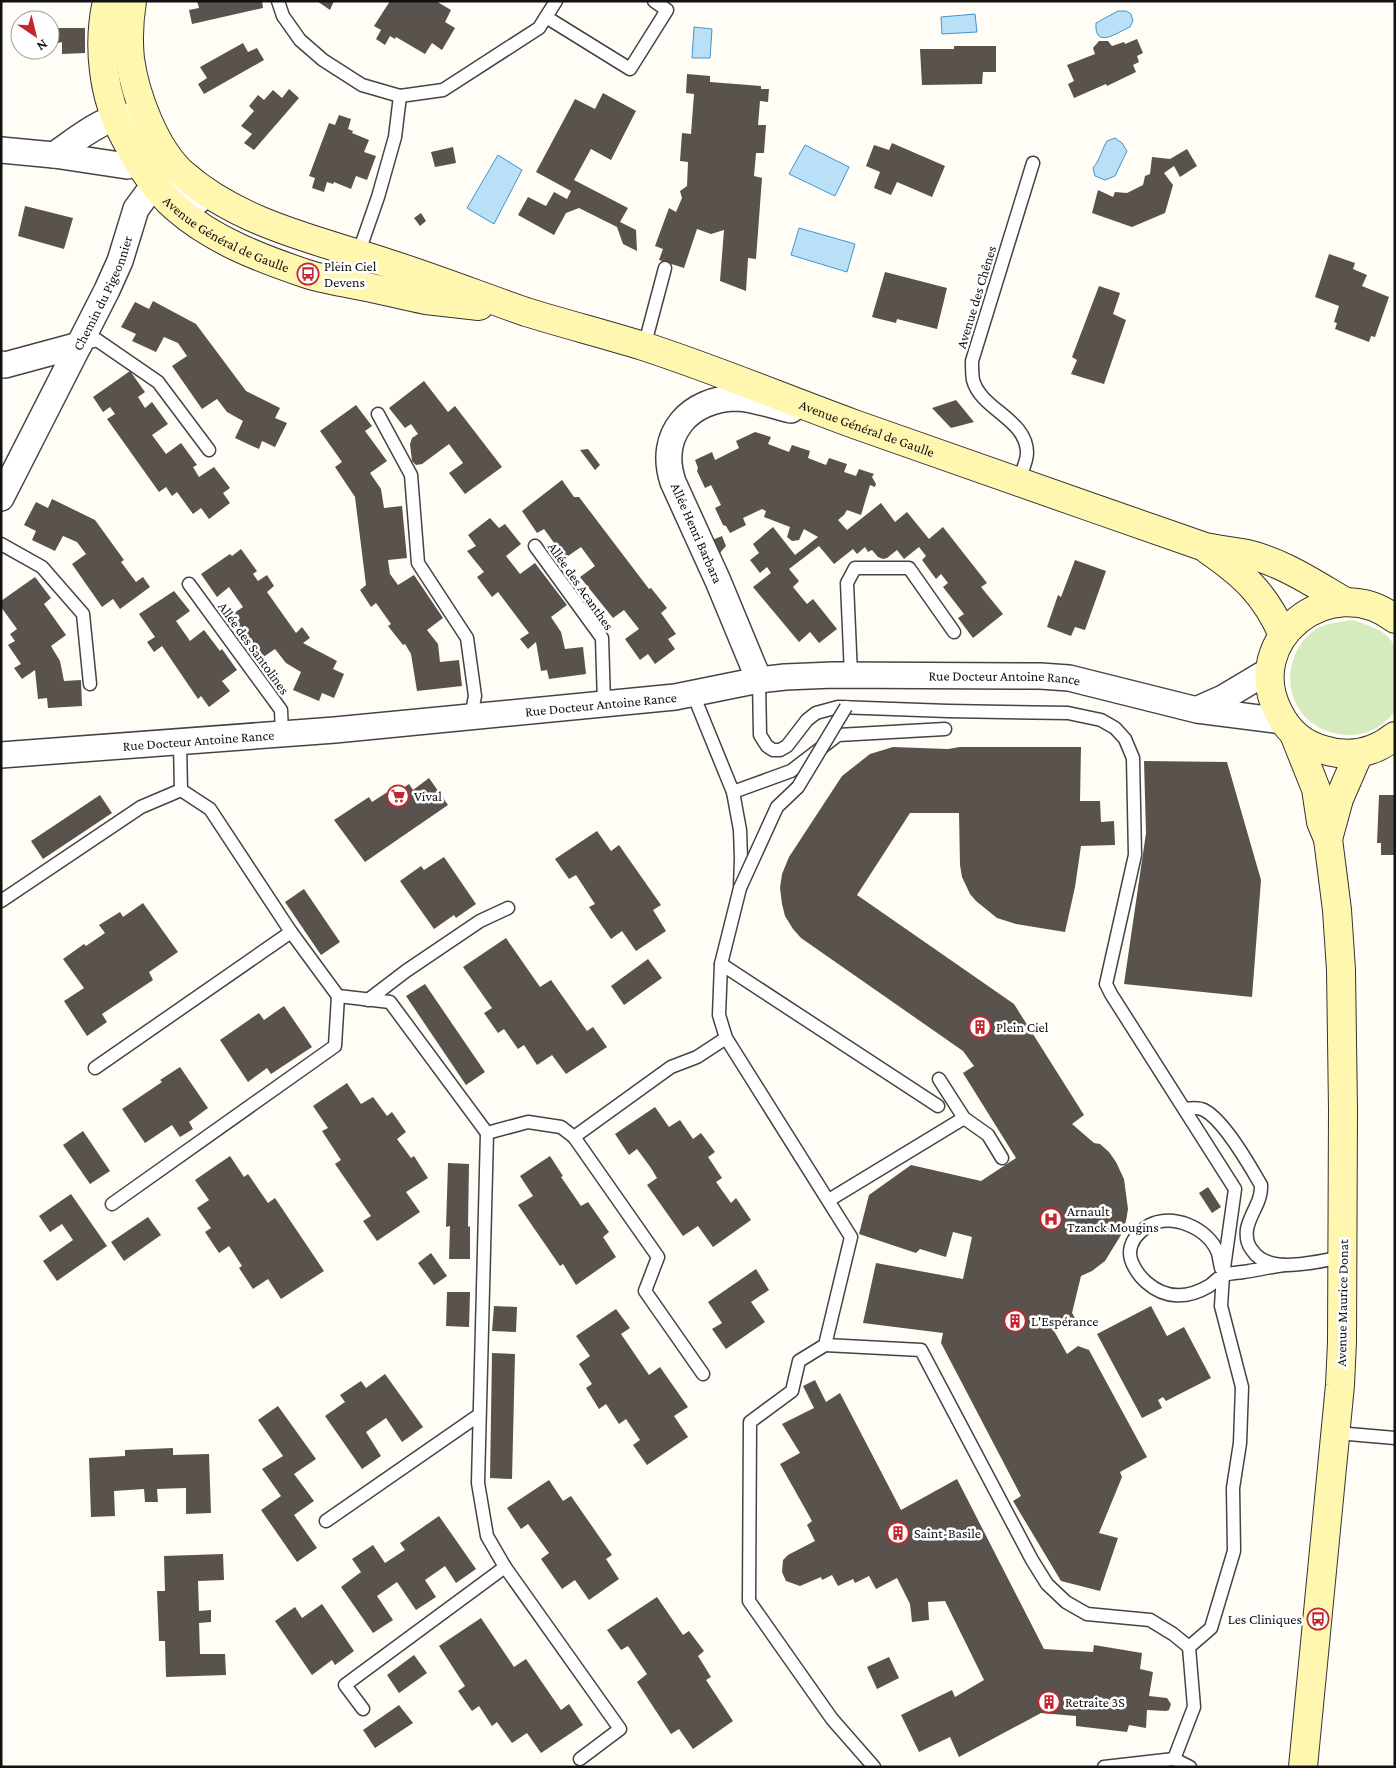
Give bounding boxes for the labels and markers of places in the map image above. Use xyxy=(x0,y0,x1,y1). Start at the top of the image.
place label: Plein Ciel Devens xyxy=(324,258,377,290)
bus stop icon: Plein Ciel Devens xyxy=(296,262,320,286)
supermarket icon: Vival xyxy=(386,784,410,808)
place label: Vival xyxy=(414,788,442,804)
building icon: Plein Ciel xyxy=(968,1015,992,1039)
place label: Plein Ciel xyxy=(996,1019,1049,1035)
place label: Arnault Tzanck Mougins xyxy=(1067,1203,1159,1235)
hospital icon: Arnault Tzanck Mougins xyxy=(1039,1207,1063,1231)
building icon: L'Espérance xyxy=(1003,1309,1027,1333)
place label: L'Espérance xyxy=(1031,1313,1098,1329)
building icon: Saint-Basile xyxy=(886,1521,910,1545)
place label: Saint-Basile xyxy=(914,1525,981,1541)
bus stop icon: Les Cliniques xyxy=(1306,1607,1330,1631)
place label: Les Cliniques xyxy=(1228,1611,1302,1627)
building icon: Retraite 3S xyxy=(1037,1690,1061,1714)
place label: Retraite 3S xyxy=(1065,1694,1125,1710)

